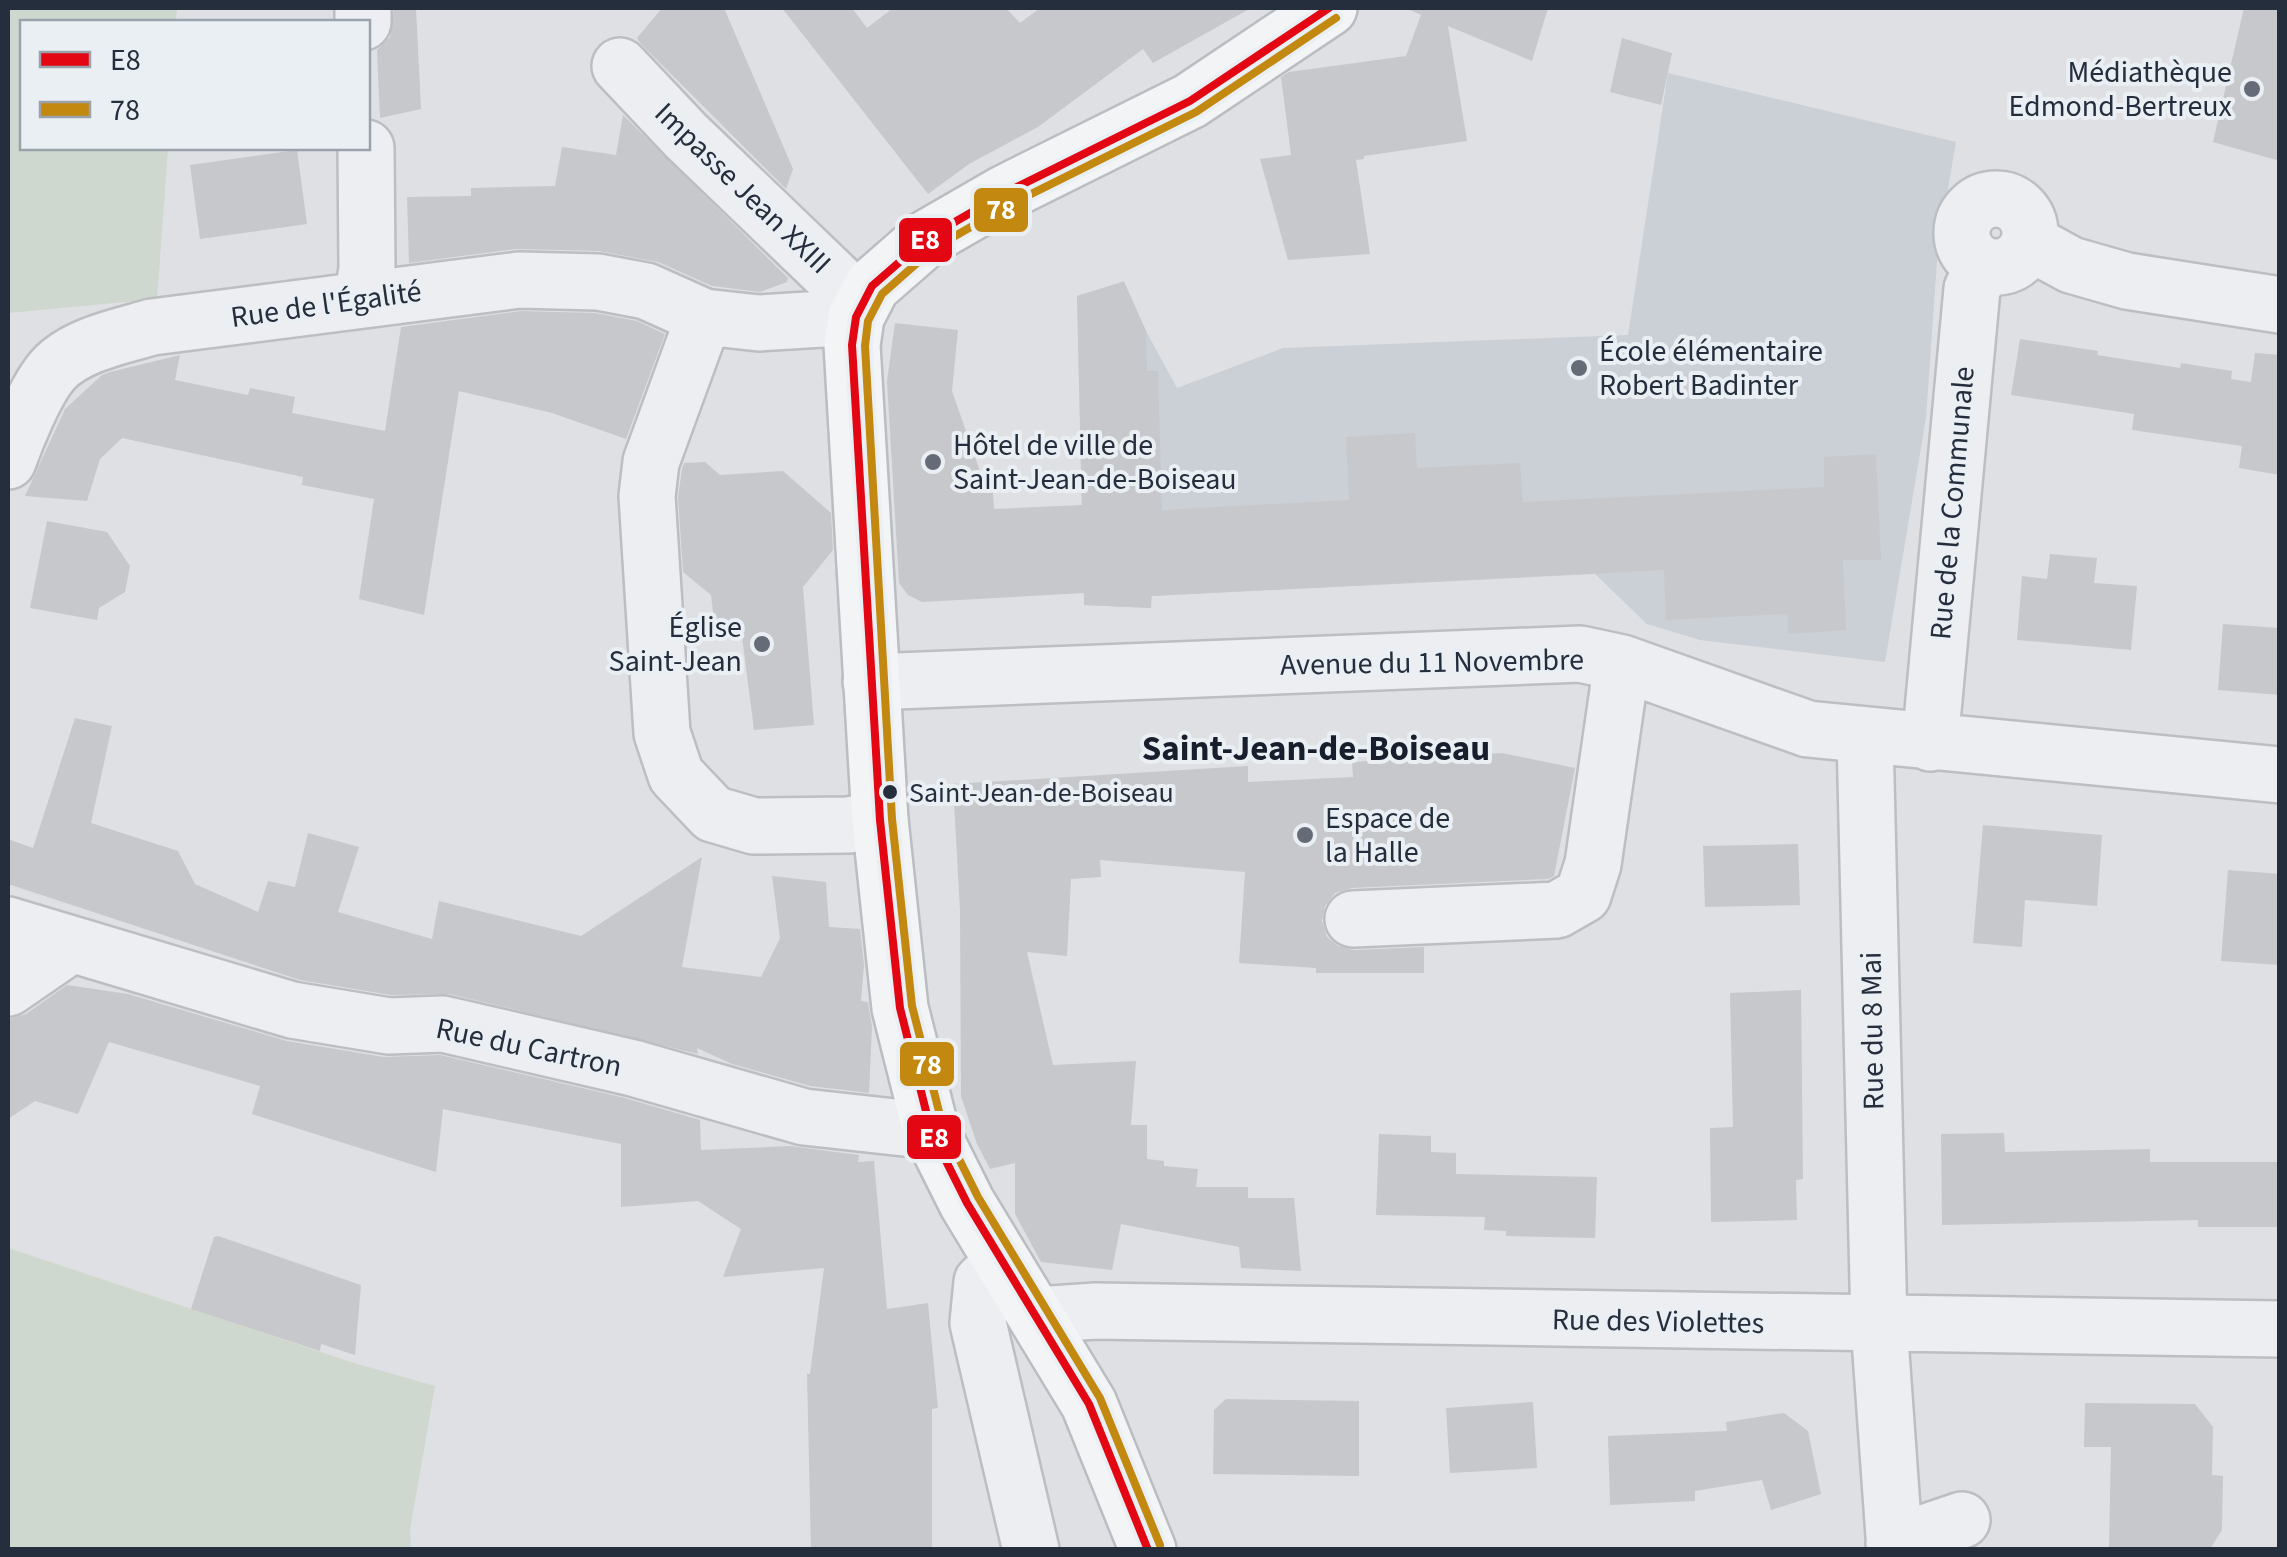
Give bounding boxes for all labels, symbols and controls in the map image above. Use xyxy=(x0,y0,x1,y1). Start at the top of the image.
legend xyxy=(20,20,370,150)
text: E8 xyxy=(110,39,141,82)
place label: Médiathèque Edmond-Bertreux xyxy=(2009,51,2232,128)
marker: Médiathèque Edmond-Bertreux xyxy=(2241,78,2263,100)
text: 78 xyxy=(110,89,140,132)
street label: Impasse Jean XXIII xyxy=(645,93,841,284)
line badge: 78 xyxy=(972,186,1030,234)
text: 78 xyxy=(986,190,1016,230)
line badge: E8 xyxy=(897,216,954,264)
text: E8 xyxy=(910,220,940,260)
street label: Rue de l'Égalité xyxy=(228,270,424,339)
place label: École élémentaire Robert Badinter xyxy=(1599,330,1823,407)
marker: École élémentaire Robert Badinter xyxy=(1568,357,1590,379)
street label: Rue de la Communale xyxy=(1919,365,1986,641)
place label: Hôtel de ville de Saint-Jean-de-Boiseau xyxy=(953,424,1237,501)
marker: Hôtel de ville de Saint-Jean-de-Boiseau xyxy=(922,451,944,473)
place label: Église Saint-Jean xyxy=(609,606,742,683)
marker: Église Saint-Jean xyxy=(751,633,773,655)
street label: Avenue du 11 Novembre xyxy=(1280,638,1584,687)
district label: Saint-Jean-de-Boiseau xyxy=(1142,724,1490,774)
place label: Saint-Jean-de-Boiseau xyxy=(909,773,1174,813)
marker: Saint-Jean-de-Boiseau xyxy=(880,782,900,802)
place label: Espace de la Halle xyxy=(1325,797,1450,874)
marker: Espace de la Halle xyxy=(1294,824,1316,846)
street label: Rue du 8 Mai xyxy=(1850,951,1895,1111)
street label: Rue du Cartron xyxy=(432,1007,626,1088)
line badge: 78 xyxy=(898,1040,956,1088)
text: 78 xyxy=(912,1045,942,1085)
line badge: E8 xyxy=(905,1113,963,1161)
text: E8 xyxy=(919,1118,949,1158)
street label: Rue des Violettes xyxy=(1551,1298,1765,1345)

